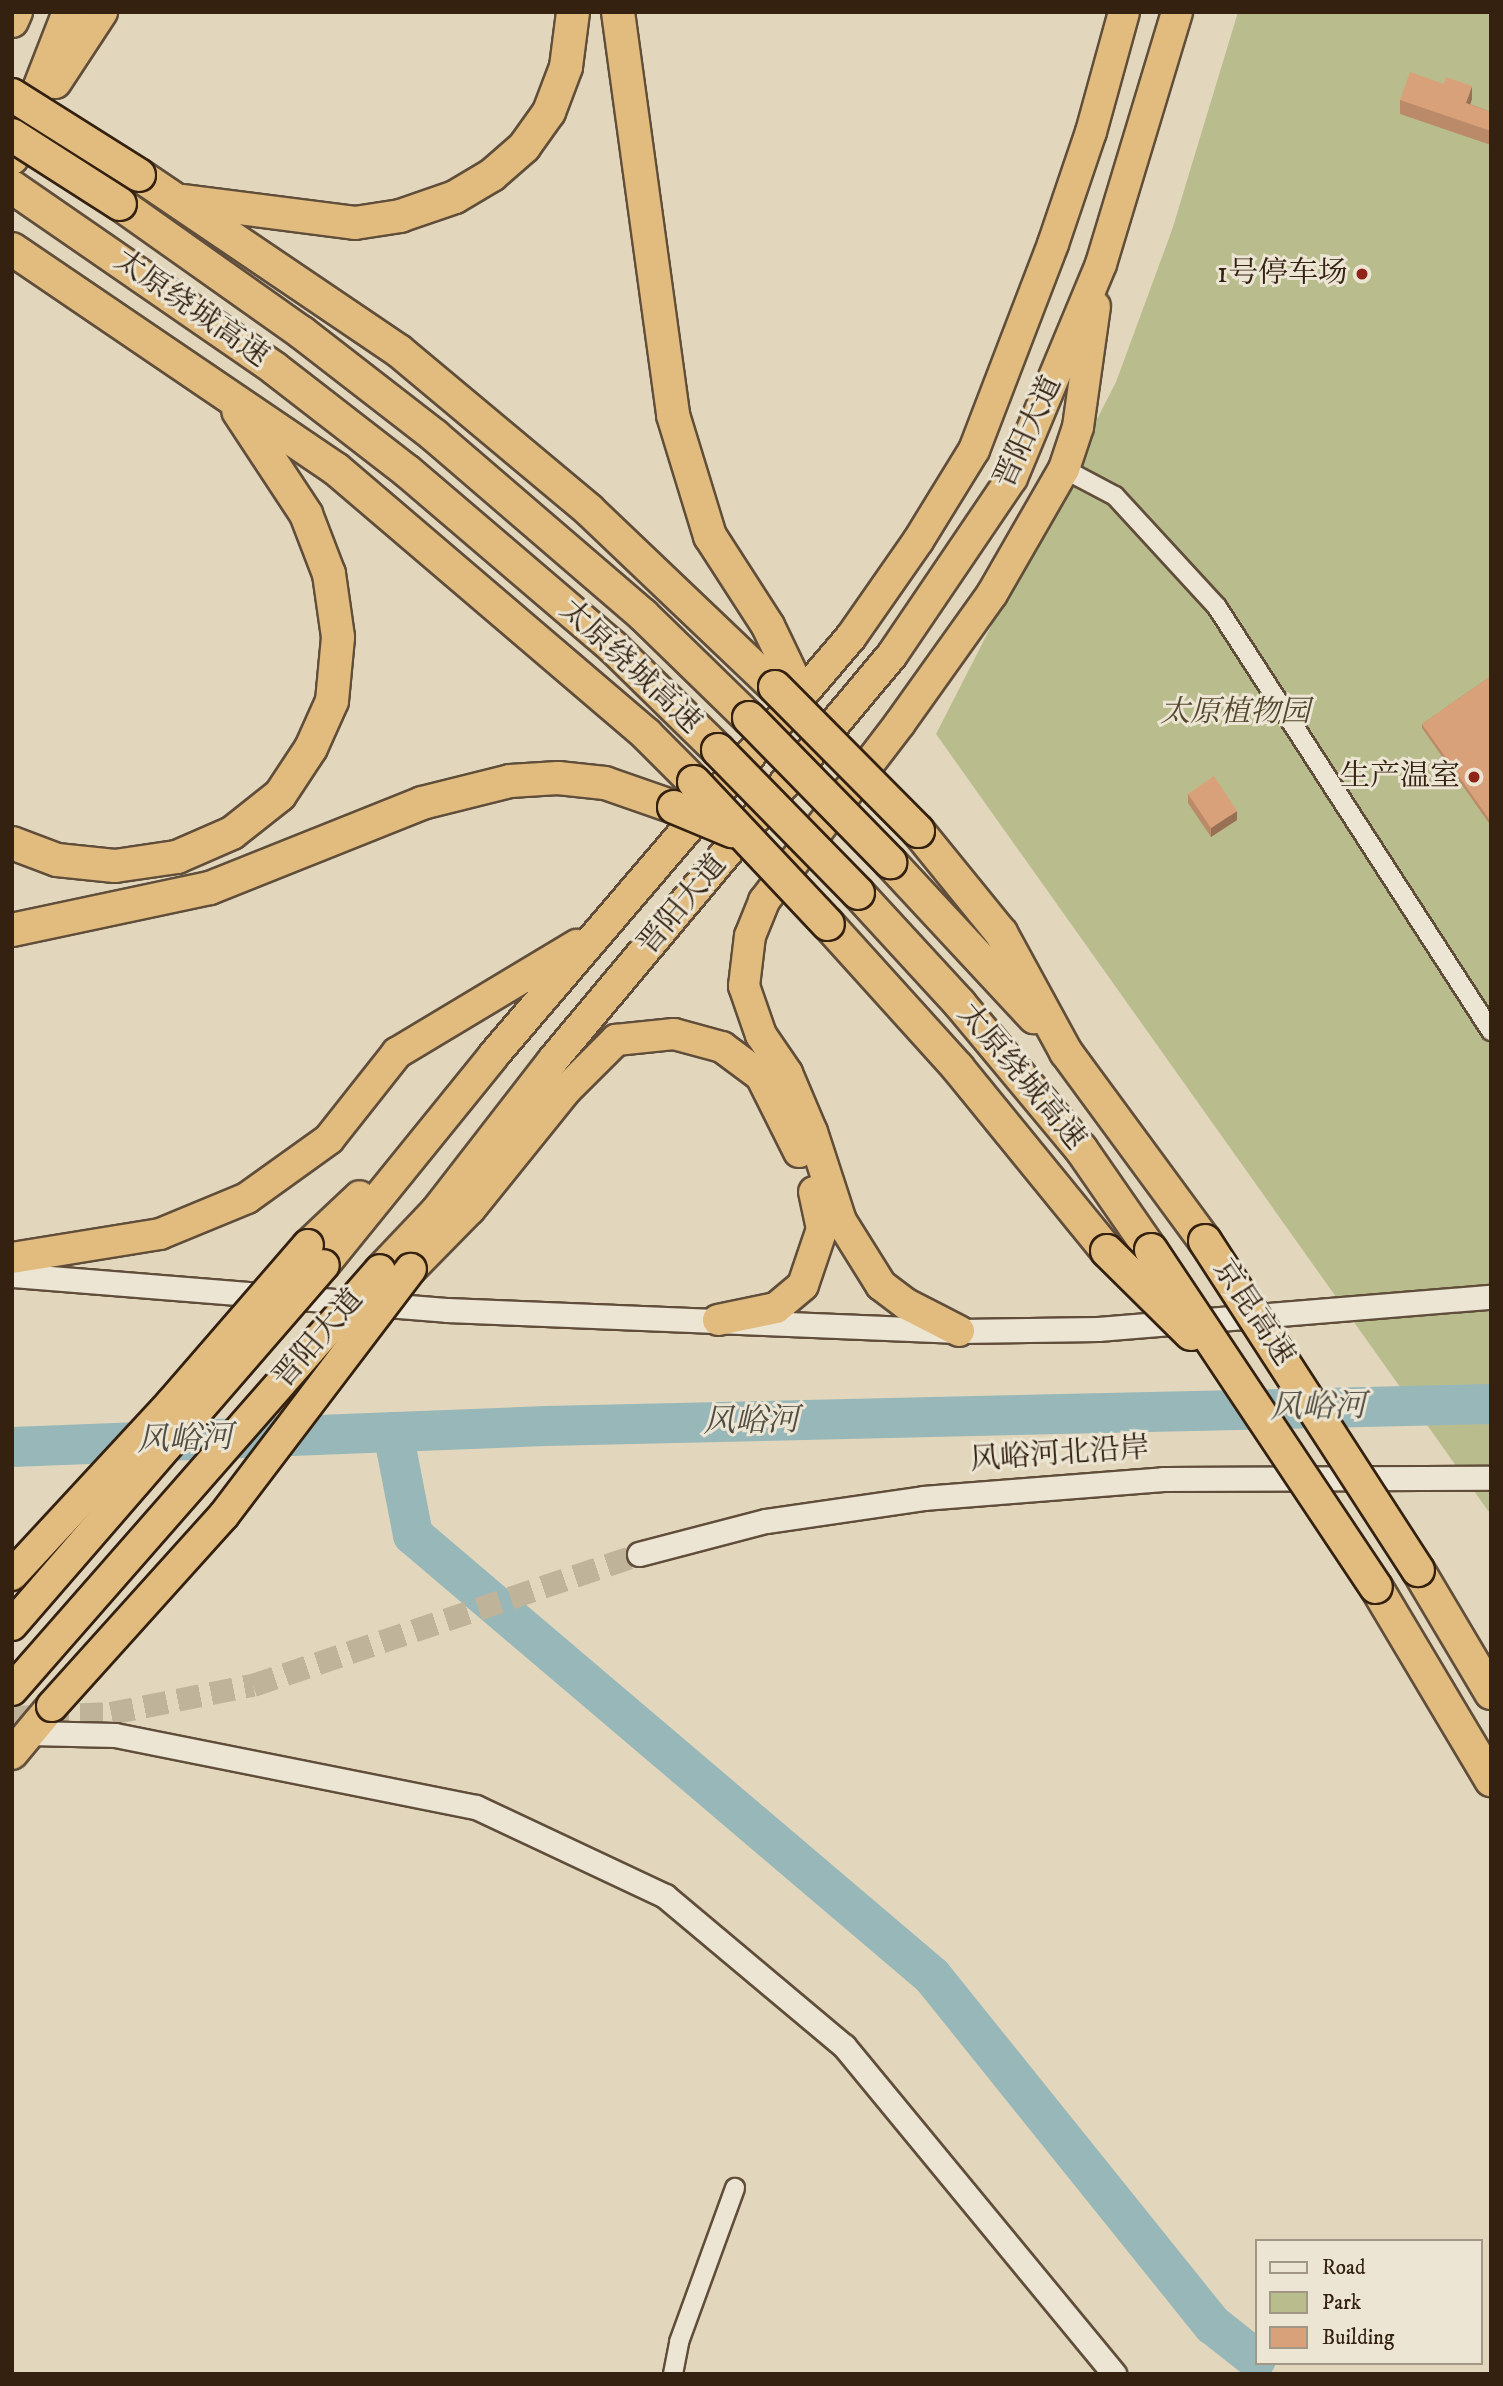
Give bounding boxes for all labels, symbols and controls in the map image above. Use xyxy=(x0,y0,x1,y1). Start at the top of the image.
street label: 太原绕城高速 xyxy=(107,243,275,375)
place label: 1号停车场 xyxy=(1217,256,1348,292)
marker: 1号停车场 xyxy=(1354,266,1370,282)
street label: 晋阳大道 xyxy=(987,370,1071,494)
street label: 太原绕城高速 xyxy=(552,592,708,742)
park label: 太原植物园 xyxy=(1160,695,1310,731)
place label: 生产温室 xyxy=(1340,759,1460,795)
marker: 生产温室 xyxy=(1466,769,1482,785)
street label: 晋阳大道 xyxy=(631,847,735,963)
street label: 太原绕城高速 xyxy=(949,996,1093,1158)
street label: 京昆高速 xyxy=(1205,1253,1301,1373)
street label: 晋阳大道 xyxy=(266,1282,372,1396)
water label: 风峪河 xyxy=(1270,1388,1366,1428)
water label: 风峪河 xyxy=(703,1402,799,1442)
water label: 风峪河 xyxy=(136,1419,234,1461)
street label: 风峪河北沿岸 xyxy=(969,1431,1151,1479)
legend xyxy=(1254,2239,1482,2365)
text: Road xyxy=(1322,2255,1366,2281)
text: Park xyxy=(1322,2290,1361,2316)
text: Building xyxy=(1322,2325,1394,2351)

